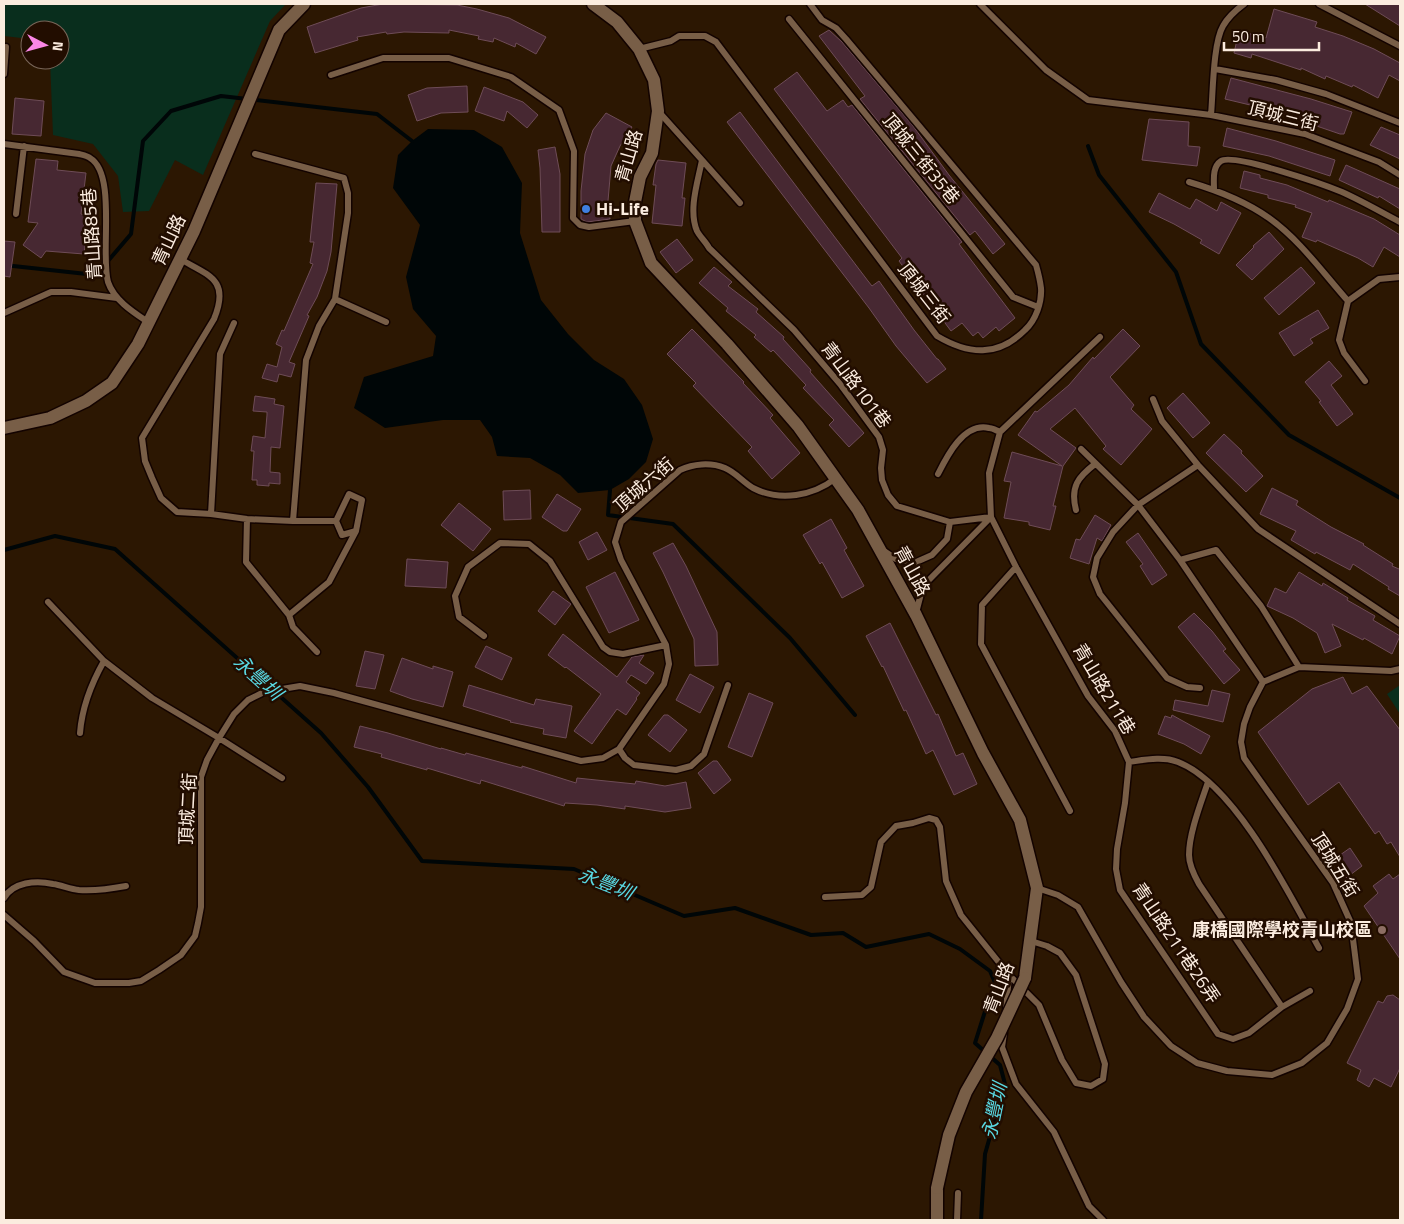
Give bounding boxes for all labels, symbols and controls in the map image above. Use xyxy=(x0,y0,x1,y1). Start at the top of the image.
north arrow xyxy=(20,20,70,70)
scale bar xyxy=(1224,20,1319,52)
text: 50 m xyxy=(1232,25,1265,48)
text: N xyxy=(47,40,69,52)
street label: 頂城三街 xyxy=(1245,94,1321,137)
street label: 頂城三街35巷 xyxy=(876,107,967,210)
street label: 青山路 xyxy=(608,126,649,186)
street label: 青山路85巷 xyxy=(75,187,108,281)
place label: Hi-Life xyxy=(596,195,649,222)
marker: Hi-Life xyxy=(580,203,592,215)
street label: 青山路 xyxy=(145,210,192,270)
street label: 頂城三街 xyxy=(892,256,957,329)
street label: 青山路101巷 xyxy=(815,336,898,434)
street label: 頂城六街 xyxy=(608,451,680,518)
street label: 青山路 xyxy=(888,541,937,601)
street label: 青山路211巷 xyxy=(1067,638,1142,740)
water label: 永豐圳 xyxy=(227,647,291,708)
street label: 頂城二街 xyxy=(172,772,203,846)
street label: 頂城五街 xyxy=(1305,827,1366,902)
water label: 永豐圳 xyxy=(574,858,641,908)
street label: 青山路211巷26弄 xyxy=(1126,877,1227,1008)
place label: 康橋國際學校青山校區 xyxy=(1192,916,1372,943)
marker: 康橋國際學校青山校區 xyxy=(1376,924,1388,936)
street label: 青山路 xyxy=(976,958,1021,1018)
water label: 永豐圳 xyxy=(973,1077,1014,1142)

